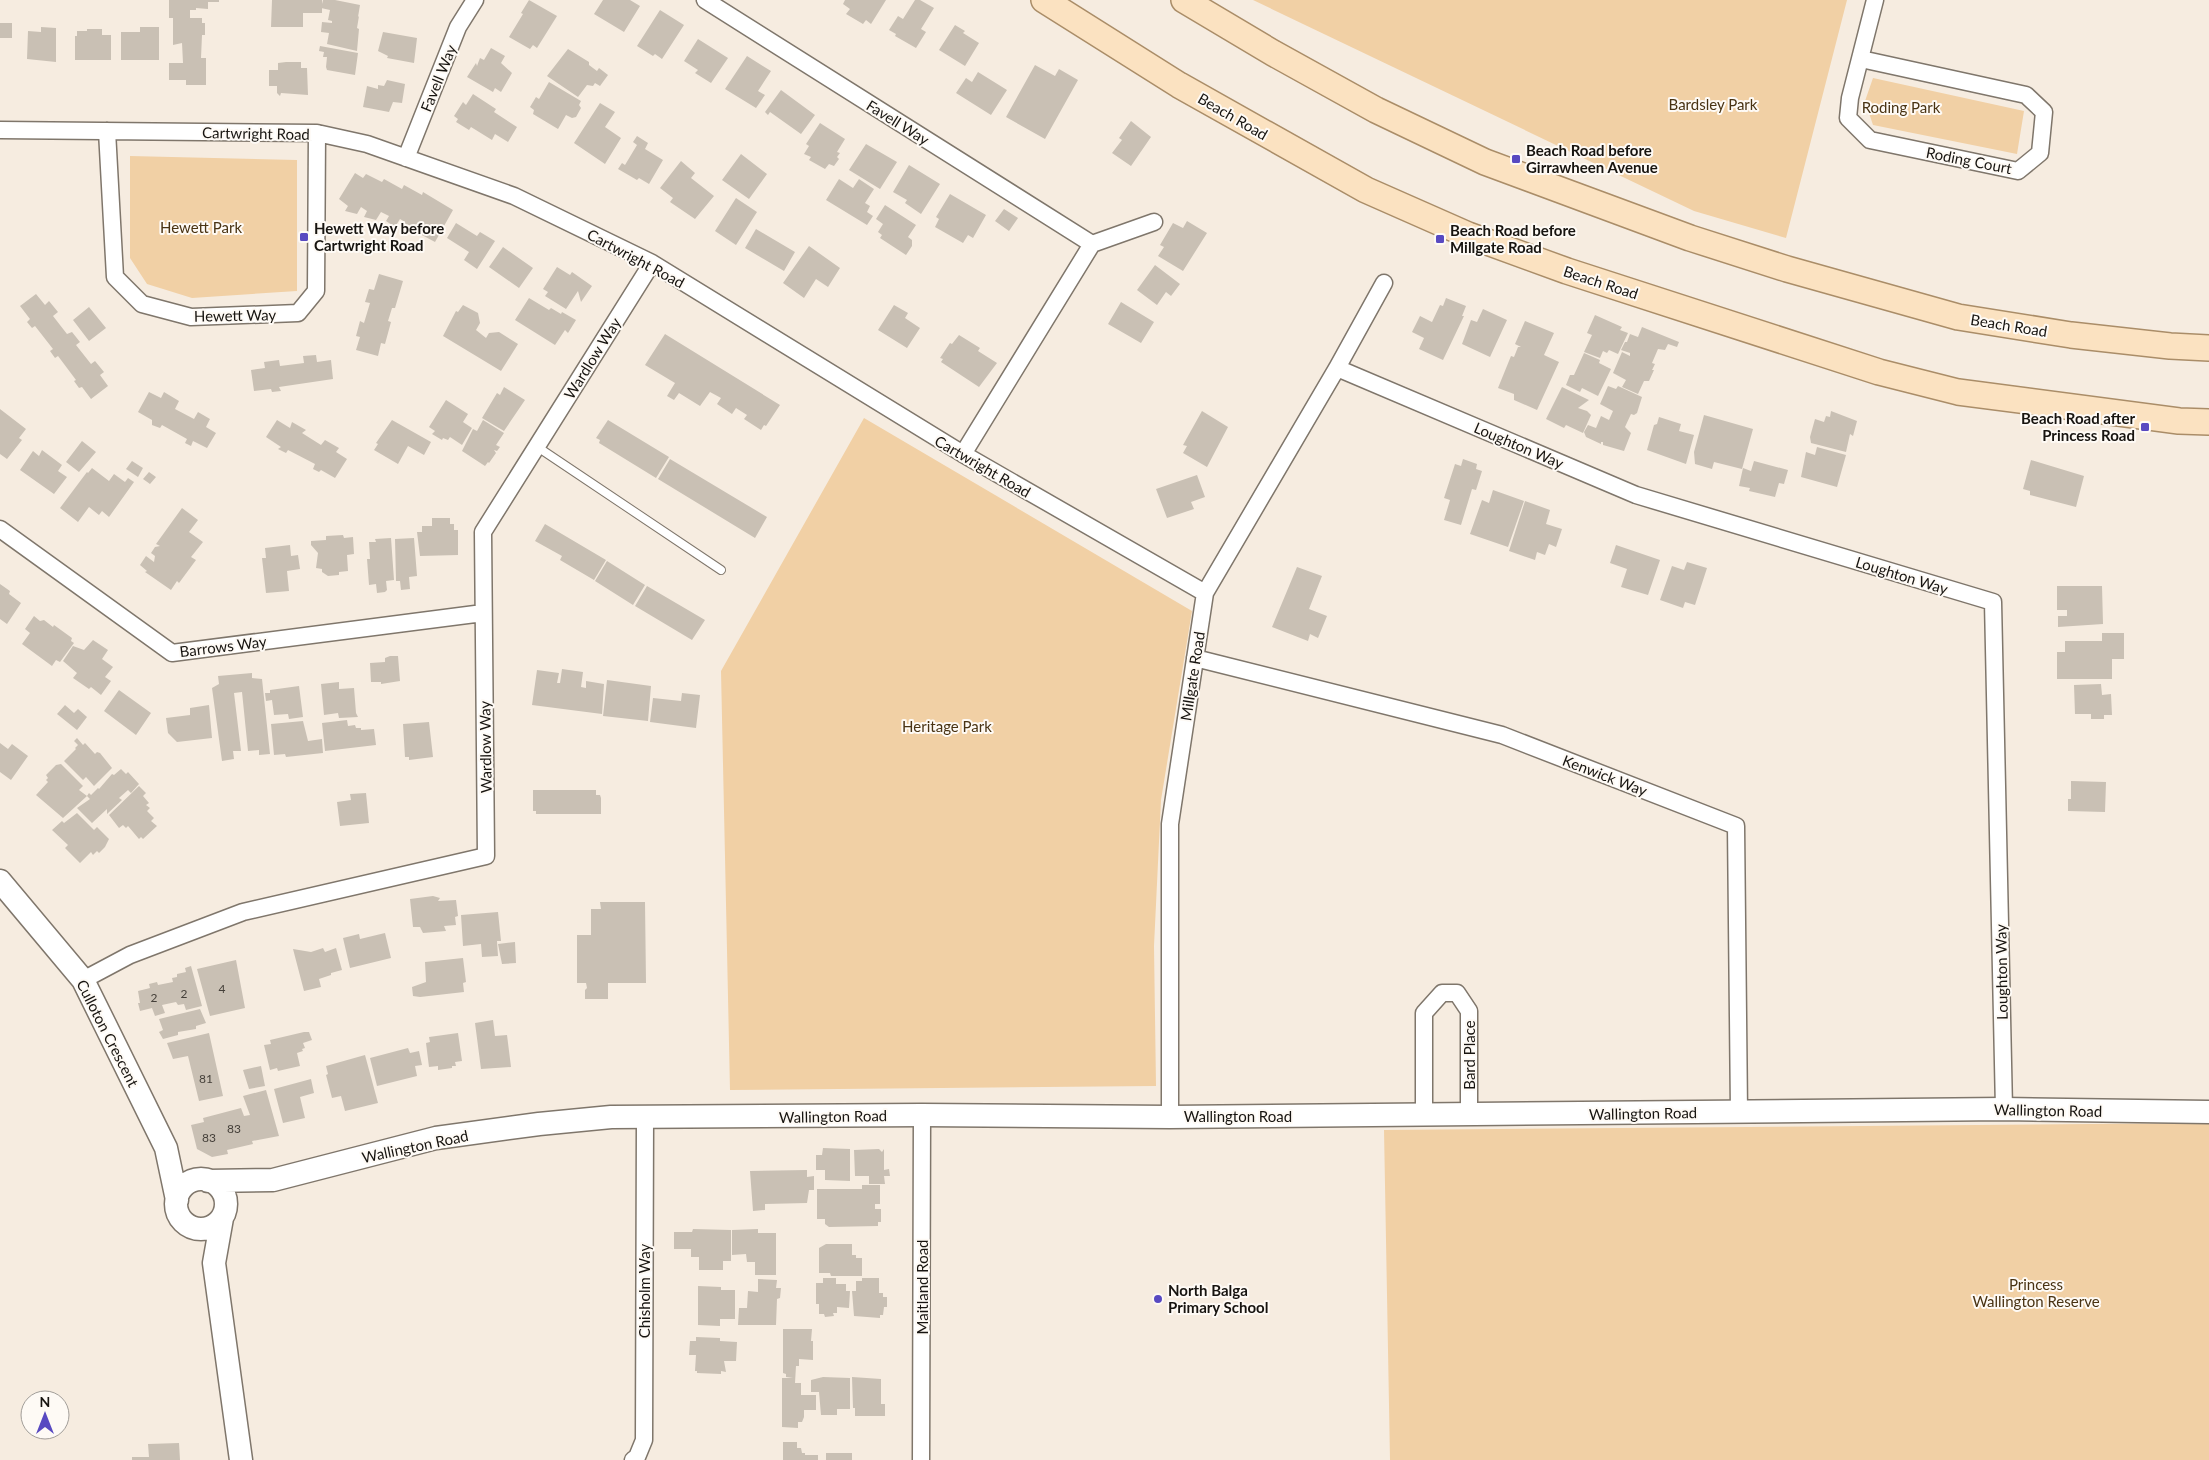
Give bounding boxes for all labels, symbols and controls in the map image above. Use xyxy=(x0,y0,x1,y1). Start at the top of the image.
street label: Favell Way xyxy=(416,42,460,114)
street label: Beach Road xyxy=(1195,89,1271,143)
park label: Bardsley Park xyxy=(1669,95,1758,113)
street label: Favell Way xyxy=(863,96,933,148)
park label: Roding Park xyxy=(1862,98,1941,116)
street label: Cartwright Road xyxy=(202,123,310,143)
place label: Beach Road before Girrawheen Avenue xyxy=(1526,141,1658,176)
street label: Roding Court xyxy=(1925,143,2014,177)
marker: Beach Road before Girrawheen Avenue xyxy=(1510,153,1522,165)
park label: Hewett Park xyxy=(160,218,242,236)
place label: Hewett Way before Cartwright Road xyxy=(314,219,444,254)
place label: Beach Road before Millgate Road xyxy=(1450,221,1576,256)
street label: Cartwright Road xyxy=(584,225,688,291)
marker: Hewett Way before Cartwright Road xyxy=(298,231,310,243)
marker: Beach Road before Millgate Road xyxy=(1434,233,1446,245)
street label: Beach Road xyxy=(1561,261,1641,303)
street label: Hewett Way xyxy=(194,305,277,325)
street label: Beach Road xyxy=(1969,310,2049,340)
street label: Wardlow Way xyxy=(560,314,624,402)
place label: Beach Road after Princess Road xyxy=(2021,409,2135,444)
street label: Loughton Way xyxy=(1471,418,1567,472)
marker: Beach Road after Princess Road xyxy=(2139,421,2151,433)
street label: Cartwright Road xyxy=(932,431,1034,501)
street label: Loughton Way xyxy=(1854,552,1951,598)
street label: Millgate Road xyxy=(1176,630,1208,722)
street label: Barrows Way xyxy=(178,632,268,660)
street label: Wardlow Way xyxy=(475,700,495,793)
park label: Heritage Park xyxy=(902,717,992,735)
street label: Kenwick Way xyxy=(1560,751,1650,799)
street label: Loughton Way xyxy=(1991,924,2011,1020)
street label: Culloton Crescent xyxy=(73,976,143,1090)
house number: 4 xyxy=(219,981,226,996)
house number: 2 xyxy=(181,986,188,1001)
house number: 2 xyxy=(151,990,158,1005)
street label: Bard Place xyxy=(1460,1020,1478,1090)
house number: 81 xyxy=(199,1071,213,1086)
street label: Wallington Road xyxy=(1994,1100,2102,1120)
street label: Wallington Road xyxy=(1589,1103,1697,1123)
street label: Wallington Road xyxy=(779,1106,887,1126)
street label: Wallington Road xyxy=(1184,1107,1292,1125)
house number: 83 xyxy=(227,1121,241,1136)
street label: Wallington Road xyxy=(360,1126,470,1166)
house number: 83 xyxy=(202,1130,216,1145)
street label: Maitland Road xyxy=(913,1239,931,1335)
street label: Chisholm Way xyxy=(635,1243,653,1338)
park label: Princess Wallington Reserve xyxy=(1972,1275,2100,1310)
place label: North Balga Primary School xyxy=(1168,1281,1268,1316)
marker: North Balga Primary School xyxy=(1152,1293,1164,1305)
north arrow xyxy=(20,1390,70,1440)
text: N xyxy=(40,1393,50,1410)

